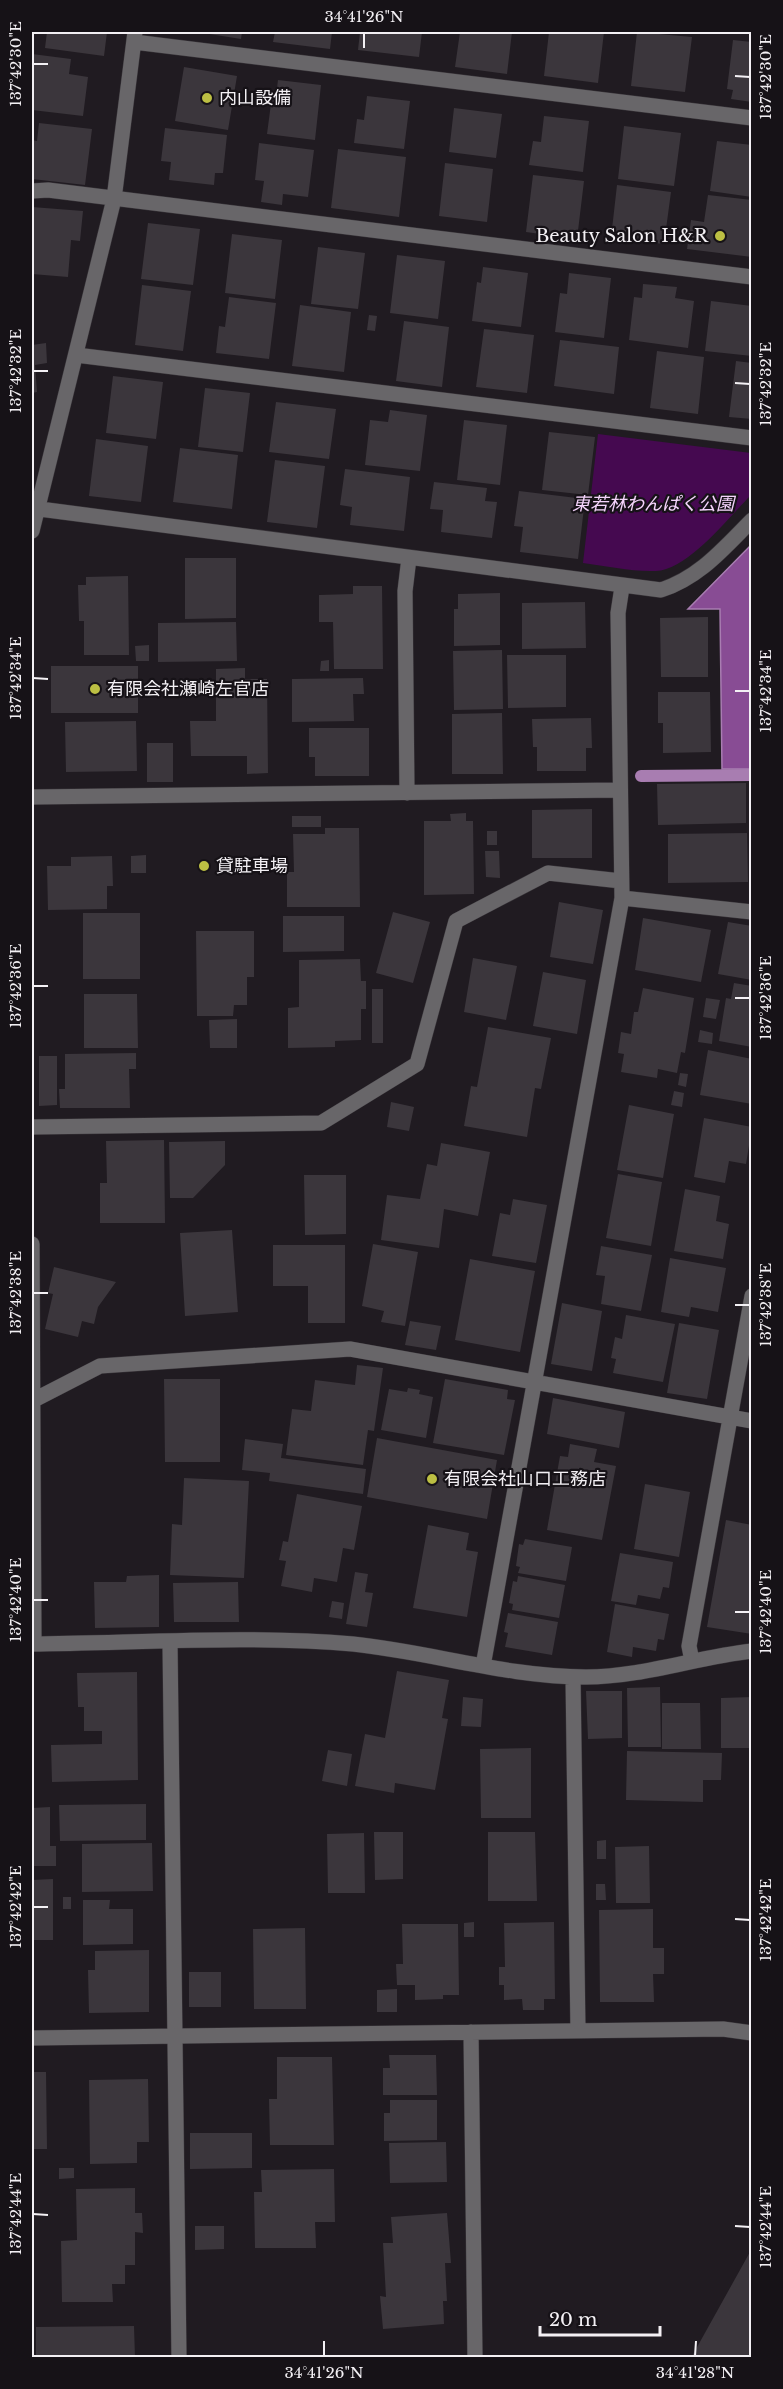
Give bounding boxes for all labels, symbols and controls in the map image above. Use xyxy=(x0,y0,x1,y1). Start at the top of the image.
text: 34°41'26"N xyxy=(324,7,404,26)
text: 137°42'30"E xyxy=(6,21,25,107)
text: 137°42'30"E xyxy=(756,34,775,120)
place label: 内山設備 xyxy=(219,87,291,109)
marker: 内山設備 xyxy=(200,91,214,105)
place label: Beauty Salon H&R xyxy=(536,225,709,247)
marker: Beauty Salon H&R xyxy=(713,229,727,243)
text: 137°42'32"E xyxy=(6,329,25,413)
text: 137°42'32"E xyxy=(756,342,775,426)
park label: 東若林わんぱく公園 xyxy=(572,493,737,515)
text: 137°42'34"E xyxy=(6,636,25,720)
text: 137°42'34"E xyxy=(756,649,775,733)
place label: 有限会社瀬崎左官店 xyxy=(107,678,269,700)
marker: 有限会社瀬崎左官店 xyxy=(88,682,102,696)
place label: 貸駐車場 xyxy=(216,855,288,877)
marker: 貸駐車場 xyxy=(197,859,211,873)
text: 137°42'36"E xyxy=(6,944,25,1028)
text: 137°42'36"E xyxy=(756,956,775,1040)
text: 137°42'38"E xyxy=(6,1251,25,1335)
text: 137°42'38"E xyxy=(756,1263,775,1347)
place label: 有限会社山口工務店 xyxy=(444,1468,606,1490)
marker: 有限会社山口工務店 xyxy=(425,1472,439,1486)
text: 137°42'40"E xyxy=(6,1558,25,1642)
text: 137°42'40"E xyxy=(756,1570,775,1654)
text: 137°42'42"E xyxy=(6,1865,25,1949)
text: 137°42'42"E xyxy=(756,1878,775,1962)
text: 137°42'44"E xyxy=(6,2173,25,2255)
text: 137°42'44"E xyxy=(756,2186,775,2268)
scale bar xyxy=(540,2299,660,2337)
text: 20 m xyxy=(549,2309,597,2331)
text: 34°41'26"N xyxy=(284,2363,364,2382)
text: 34°41'28"N xyxy=(656,2363,734,2382)

